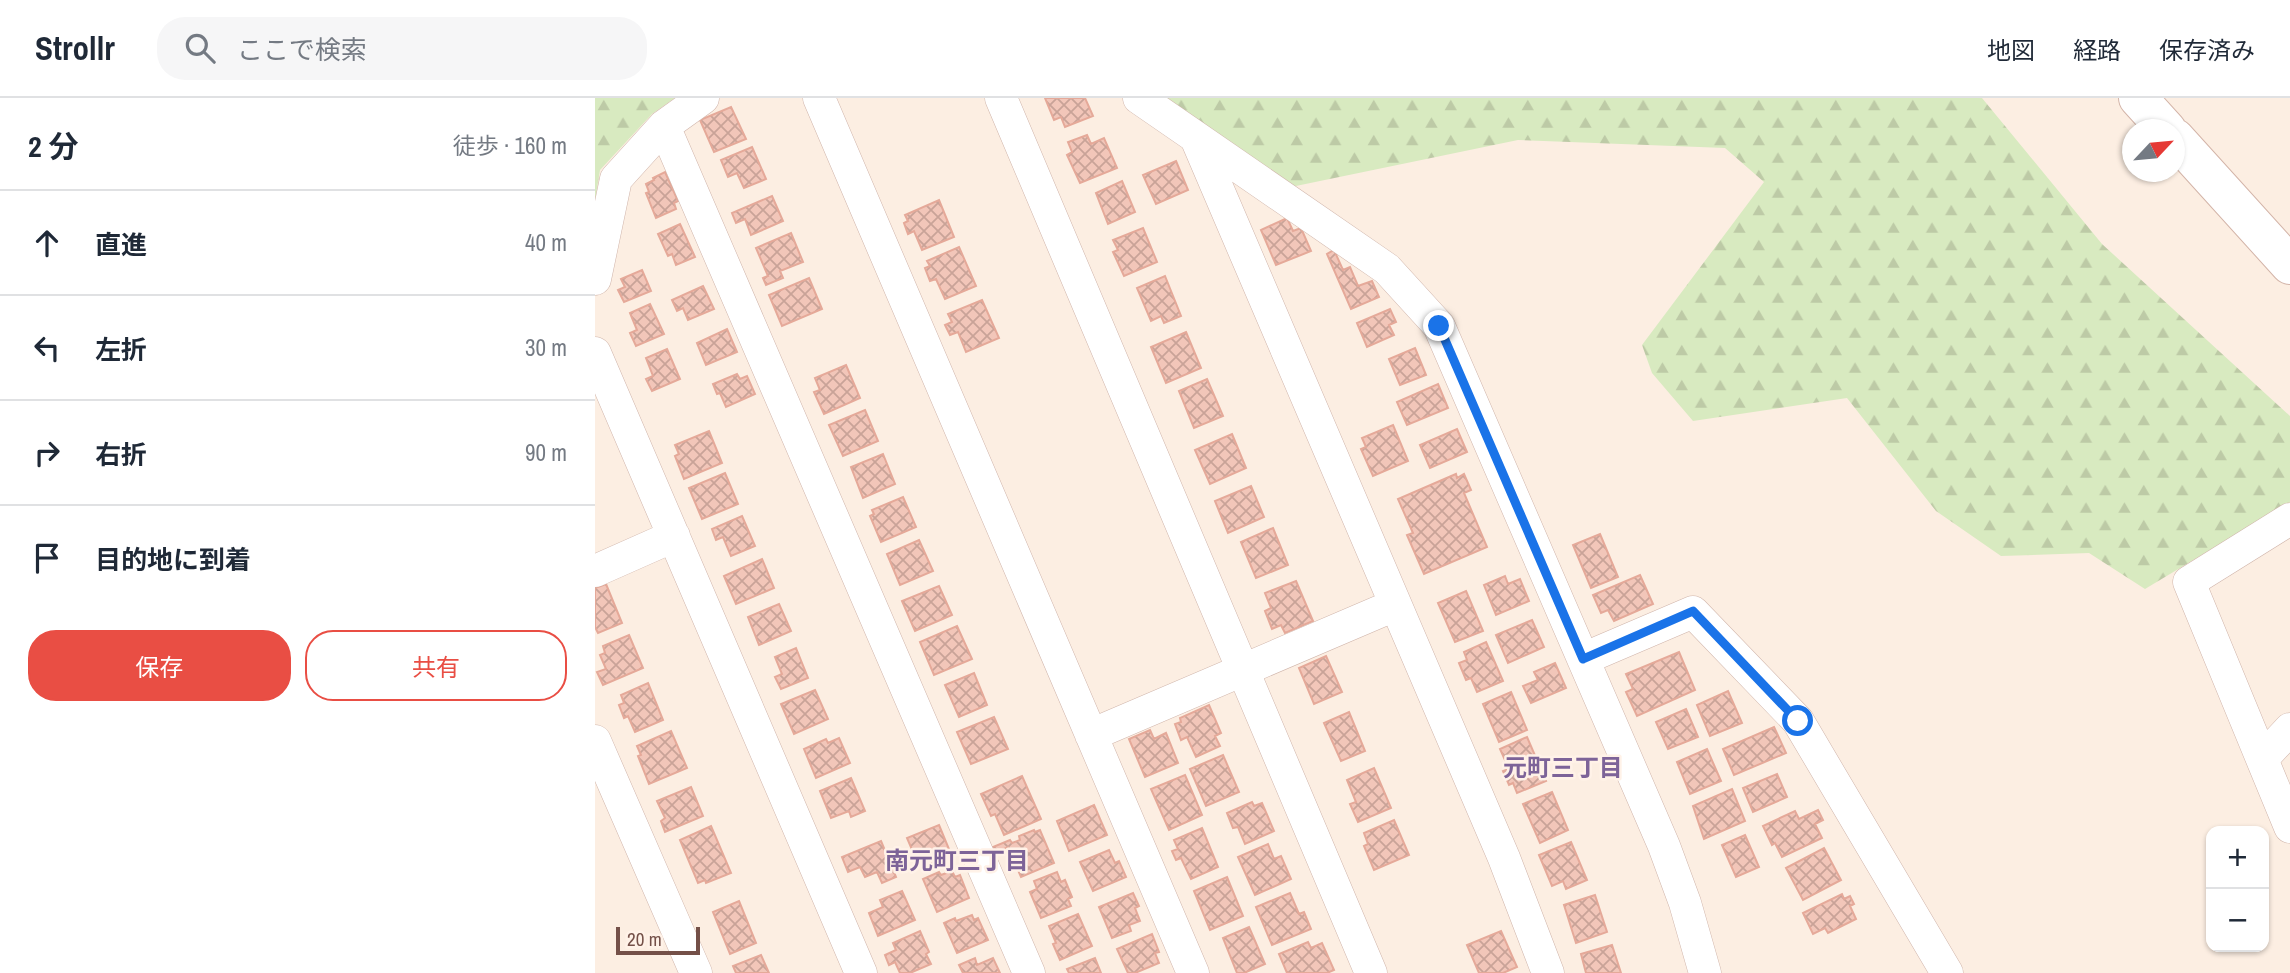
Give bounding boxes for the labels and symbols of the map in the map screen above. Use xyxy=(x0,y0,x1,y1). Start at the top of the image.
north arrow xyxy=(2122,119,2185,182)
route end xyxy=(1423,310,1454,341)
route start xyxy=(1782,705,1813,736)
district label: 元町三丁目 xyxy=(1503,751,1623,783)
district label: 南元町三丁目 xyxy=(885,844,1029,876)
scale bar xyxy=(616,924,700,956)

